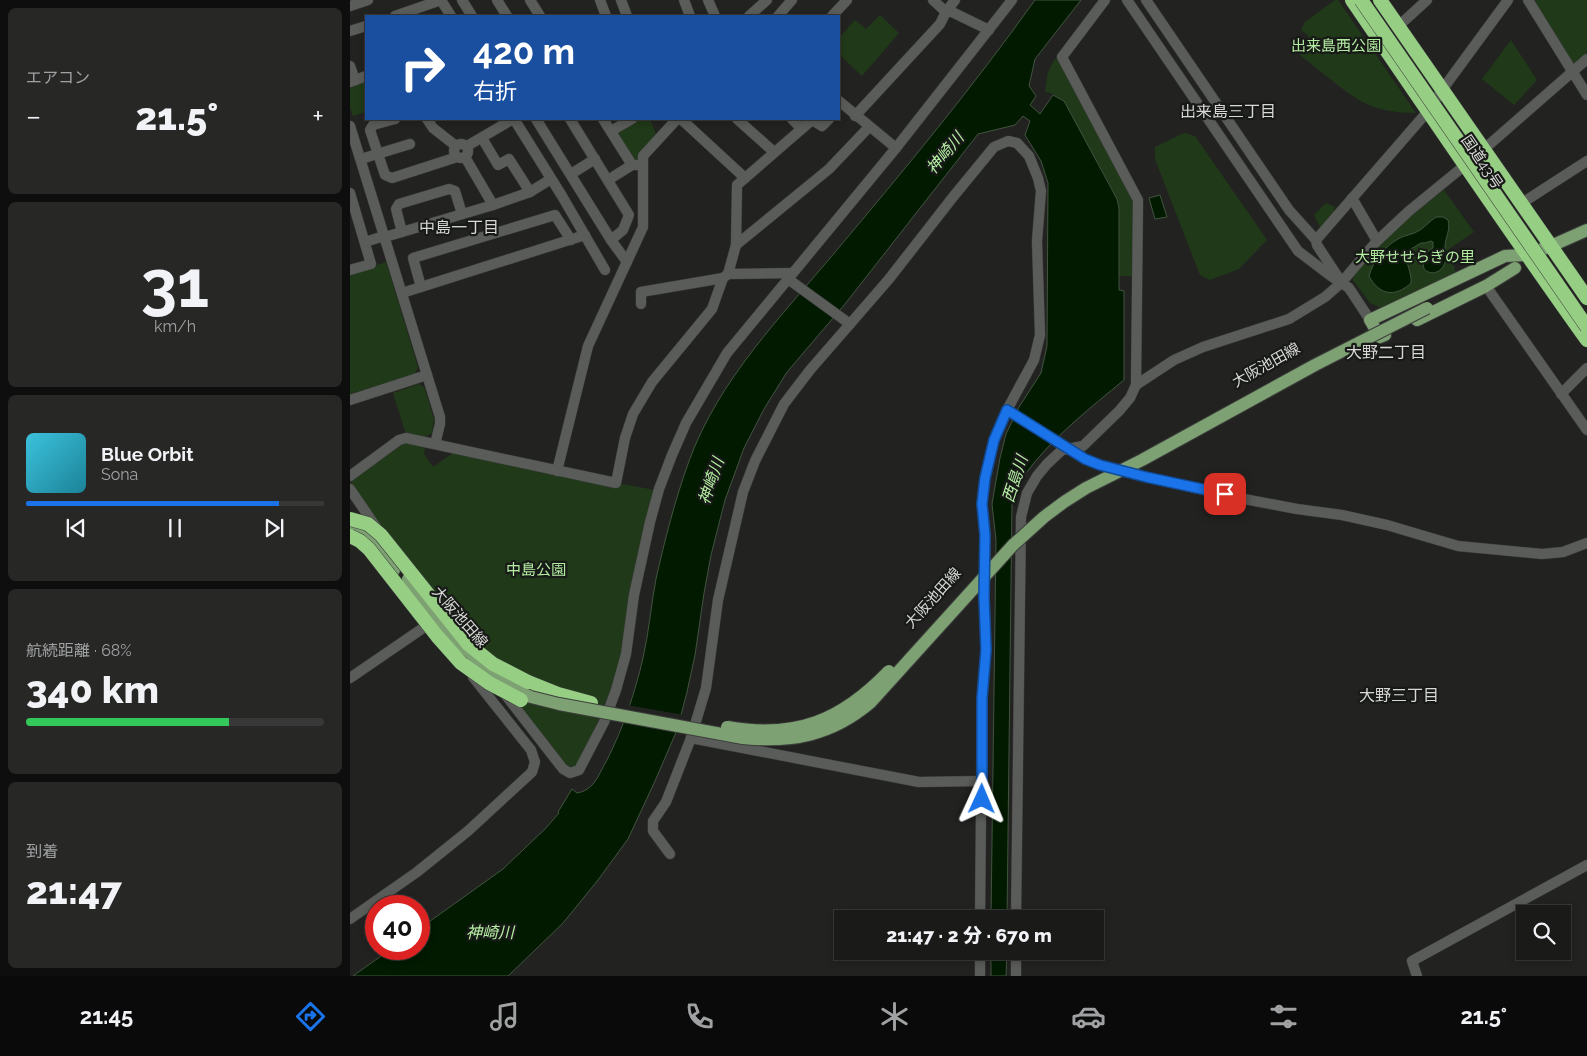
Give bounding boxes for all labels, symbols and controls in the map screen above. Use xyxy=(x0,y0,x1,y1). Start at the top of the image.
text: 420 m xyxy=(473,31,575,72)
icon: right xyxy=(390,35,455,100)
park label: 出来島西公園 xyxy=(1291,37,1381,55)
text: エアコン xyxy=(26,68,90,87)
text: 右折 xyxy=(473,78,517,104)
text: 21.5° xyxy=(135,94,218,139)
text: − xyxy=(26,100,41,133)
text: + xyxy=(312,100,324,133)
district label: 出来島三丁目 xyxy=(1180,102,1276,121)
water label: 神崎川 xyxy=(922,127,969,177)
street label: 国道43号 xyxy=(1457,132,1507,192)
district label: 中島一丁目 xyxy=(419,218,499,237)
text: 31 xyxy=(141,246,209,322)
park label: 大野せせらぎの里 xyxy=(1355,248,1475,266)
text: km/h xyxy=(154,317,196,336)
street label: 大阪池田線 xyxy=(1229,339,1303,391)
district label: 大野二丁目 xyxy=(1346,343,1426,362)
text: Blue Orbit xyxy=(101,443,193,465)
water label: 西島川 xyxy=(999,451,1032,505)
water label: 神崎川 xyxy=(694,453,728,507)
text: Sona xyxy=(101,465,138,484)
pin xyxy=(1204,473,1246,515)
icon: arrive xyxy=(1211,480,1239,508)
icon: previous xyxy=(62,514,90,542)
icon: pause xyxy=(161,514,189,542)
icon: next xyxy=(260,514,288,542)
park label: 中島公園 xyxy=(506,561,566,579)
street label: 大阪池田線 xyxy=(901,564,965,632)
street label: 大阪池田線 xyxy=(429,583,491,651)
text: 航続距離 · 68% xyxy=(26,641,132,660)
text: 340 km xyxy=(26,667,159,712)
district label: 大野三丁目 xyxy=(1359,686,1439,705)
position arrow xyxy=(955,772,1007,824)
text: 到着 xyxy=(26,842,58,861)
text: 21:47 xyxy=(26,868,122,913)
speed limit sign: 40 xyxy=(365,895,430,960)
map controls xyxy=(1516,905,1571,960)
button: search xyxy=(1516,905,1571,960)
water label: 神崎川 xyxy=(466,923,516,942)
text: 21:47 · 2 分 · 670 m xyxy=(886,924,1052,946)
icon: directions xyxy=(293,999,328,1034)
icon: music xyxy=(487,999,522,1034)
icon: phone xyxy=(682,999,717,1034)
icon: climate xyxy=(877,999,912,1034)
icon: car xyxy=(1071,999,1106,1034)
icon: filters xyxy=(1266,999,1301,1034)
text: 21:45 xyxy=(80,1003,133,1029)
text: 21.5° xyxy=(1460,1003,1507,1029)

